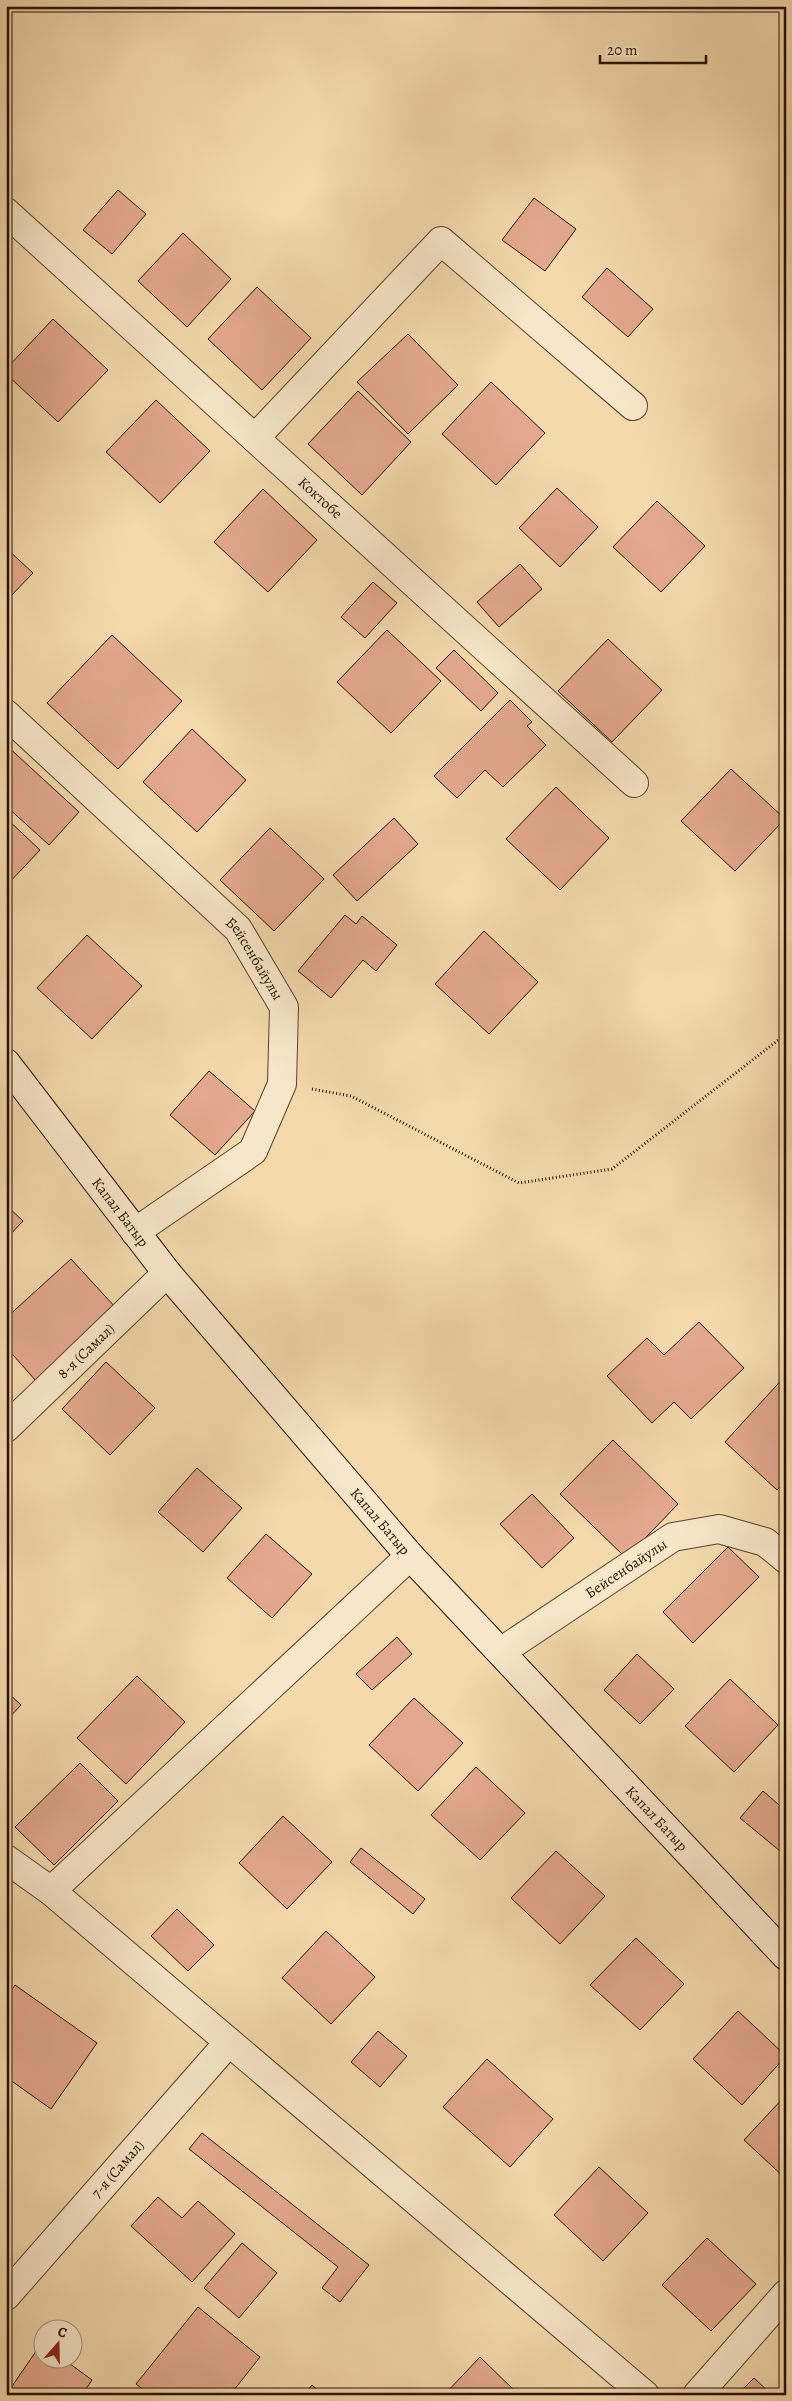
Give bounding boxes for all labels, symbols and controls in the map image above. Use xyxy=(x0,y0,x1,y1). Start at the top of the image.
scale bar xyxy=(600,32,706,64)
text: 20 m xyxy=(607,40,638,60)
street label: Коктобе xyxy=(294,473,347,523)
street label: Бейсенбайулы xyxy=(221,913,288,1004)
street label: Капал Батыр xyxy=(87,1173,154,1251)
street label: 8-я (Самал) xyxy=(53,1319,119,1383)
street label: Капал Батыр xyxy=(346,1483,415,1559)
street label: Бейсенбайулы xyxy=(581,1534,671,1603)
street label: Капал Батыр xyxy=(621,1782,693,1856)
street label: 7-я (Самал) xyxy=(87,2136,148,2202)
north arrow xyxy=(32,2318,82,2368)
text: С xyxy=(55,2322,70,2343)

